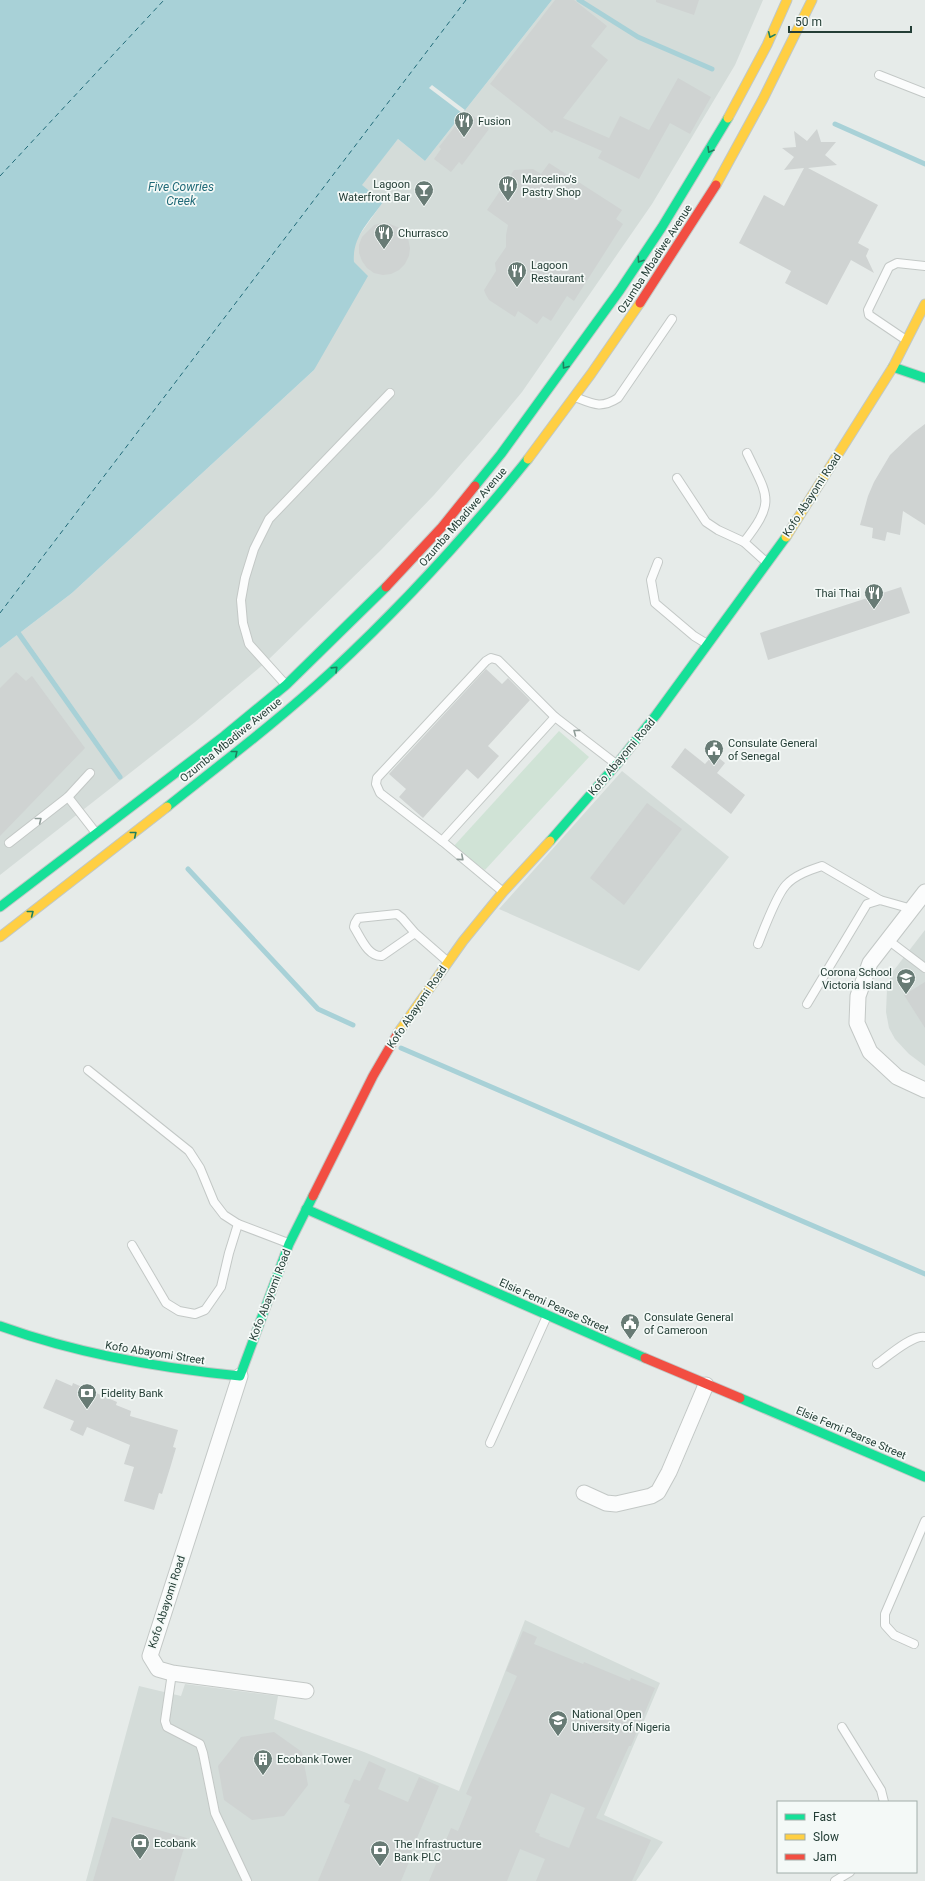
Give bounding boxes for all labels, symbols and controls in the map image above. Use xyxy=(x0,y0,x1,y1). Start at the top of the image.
scale bar xyxy=(789,8,911,34)
text: 50 m xyxy=(795,15,822,29)
one-way arrow xyxy=(768,31,776,39)
restaurant icon: Fusion xyxy=(453,110,475,138)
place label: Fusion xyxy=(478,115,511,128)
one-way arrow xyxy=(707,146,714,153)
place label: Marcelino's Pastry Shop xyxy=(522,173,581,199)
restaurant icon: Marcelino's Pastry Shop xyxy=(497,174,519,202)
place label: Lagoon Waterfront Bar xyxy=(339,178,410,204)
bar icon: Lagoon Waterfront Bar xyxy=(413,179,435,207)
water label: Five Cowries Creek xyxy=(148,180,214,208)
street label: Ozumba Mbadiwe Avenue xyxy=(615,202,695,316)
restaurant icon: Churrasco xyxy=(373,222,395,250)
place label: Churrasco xyxy=(398,227,448,240)
one-way arrow xyxy=(638,255,645,262)
place label: Lagoon Restaurant xyxy=(531,259,585,285)
restaurant icon: Lagoon Restaurant xyxy=(506,260,528,288)
one-way arrow xyxy=(562,362,570,369)
street label: Kofo Abayomi Road xyxy=(780,451,844,539)
street label: Ozumba Mbadiwe Avenue xyxy=(416,465,510,569)
restaurant icon: Thai Thai xyxy=(863,582,885,610)
place label: Thai Thai xyxy=(815,587,860,600)
one-way arrow xyxy=(330,666,338,674)
street label: Ozumba Mbadiwe Avenue xyxy=(178,695,285,785)
street label: Kofo Abayomi Road xyxy=(586,716,658,798)
one-way arrow xyxy=(574,730,581,737)
place label: Consulate General of Senegal xyxy=(728,737,817,763)
public building icon: Consulate General of Senegal xyxy=(703,738,725,766)
one-way arrow xyxy=(231,750,238,757)
one-way arrow xyxy=(34,818,41,825)
one-way arrow xyxy=(129,832,136,839)
one-way arrow xyxy=(457,853,464,860)
one-way arrow xyxy=(26,911,33,918)
street label: Kofo Abayomi Road xyxy=(385,963,449,1051)
place label: Corona School Victoria Island xyxy=(820,966,892,992)
school or university icon: Corona School Victoria Island xyxy=(895,967,917,995)
street label: Kofo Abayomi Road xyxy=(247,1247,293,1343)
street label: Elsie Femi Pearse Street xyxy=(497,1276,611,1336)
place label: Consulate General of Cameroon xyxy=(644,1311,733,1337)
public building icon: Consulate General of Cameroon xyxy=(619,1312,641,1340)
street label: Kofo Abayomi Street xyxy=(104,1339,206,1367)
bank icon: Fidelity Bank xyxy=(76,1382,98,1410)
place label: Fidelity Bank xyxy=(101,1387,164,1400)
street label: Elsie Femi Pearse Street xyxy=(794,1404,908,1462)
street label: Kofo Abayomi Road xyxy=(146,1554,188,1650)
place label: National Open University of Nigeria xyxy=(572,1708,670,1734)
school or university icon: National Open University of Nigeria xyxy=(547,1709,569,1737)
building icon: Ecobank Tower xyxy=(252,1748,274,1776)
place label: Ecobank Tower xyxy=(277,1753,352,1766)
legend xyxy=(777,1801,917,1873)
text: Fast xyxy=(813,1810,836,1824)
text: Slow xyxy=(813,1830,839,1844)
bank icon: Ecobank xyxy=(129,1832,151,1860)
place label: Ecobank xyxy=(154,1837,196,1850)
place label: The Infrastructure Bank PLC xyxy=(394,1838,482,1864)
bank icon: The Infrastructure Bank PLC xyxy=(369,1839,391,1867)
text: Jam xyxy=(813,1850,837,1864)

